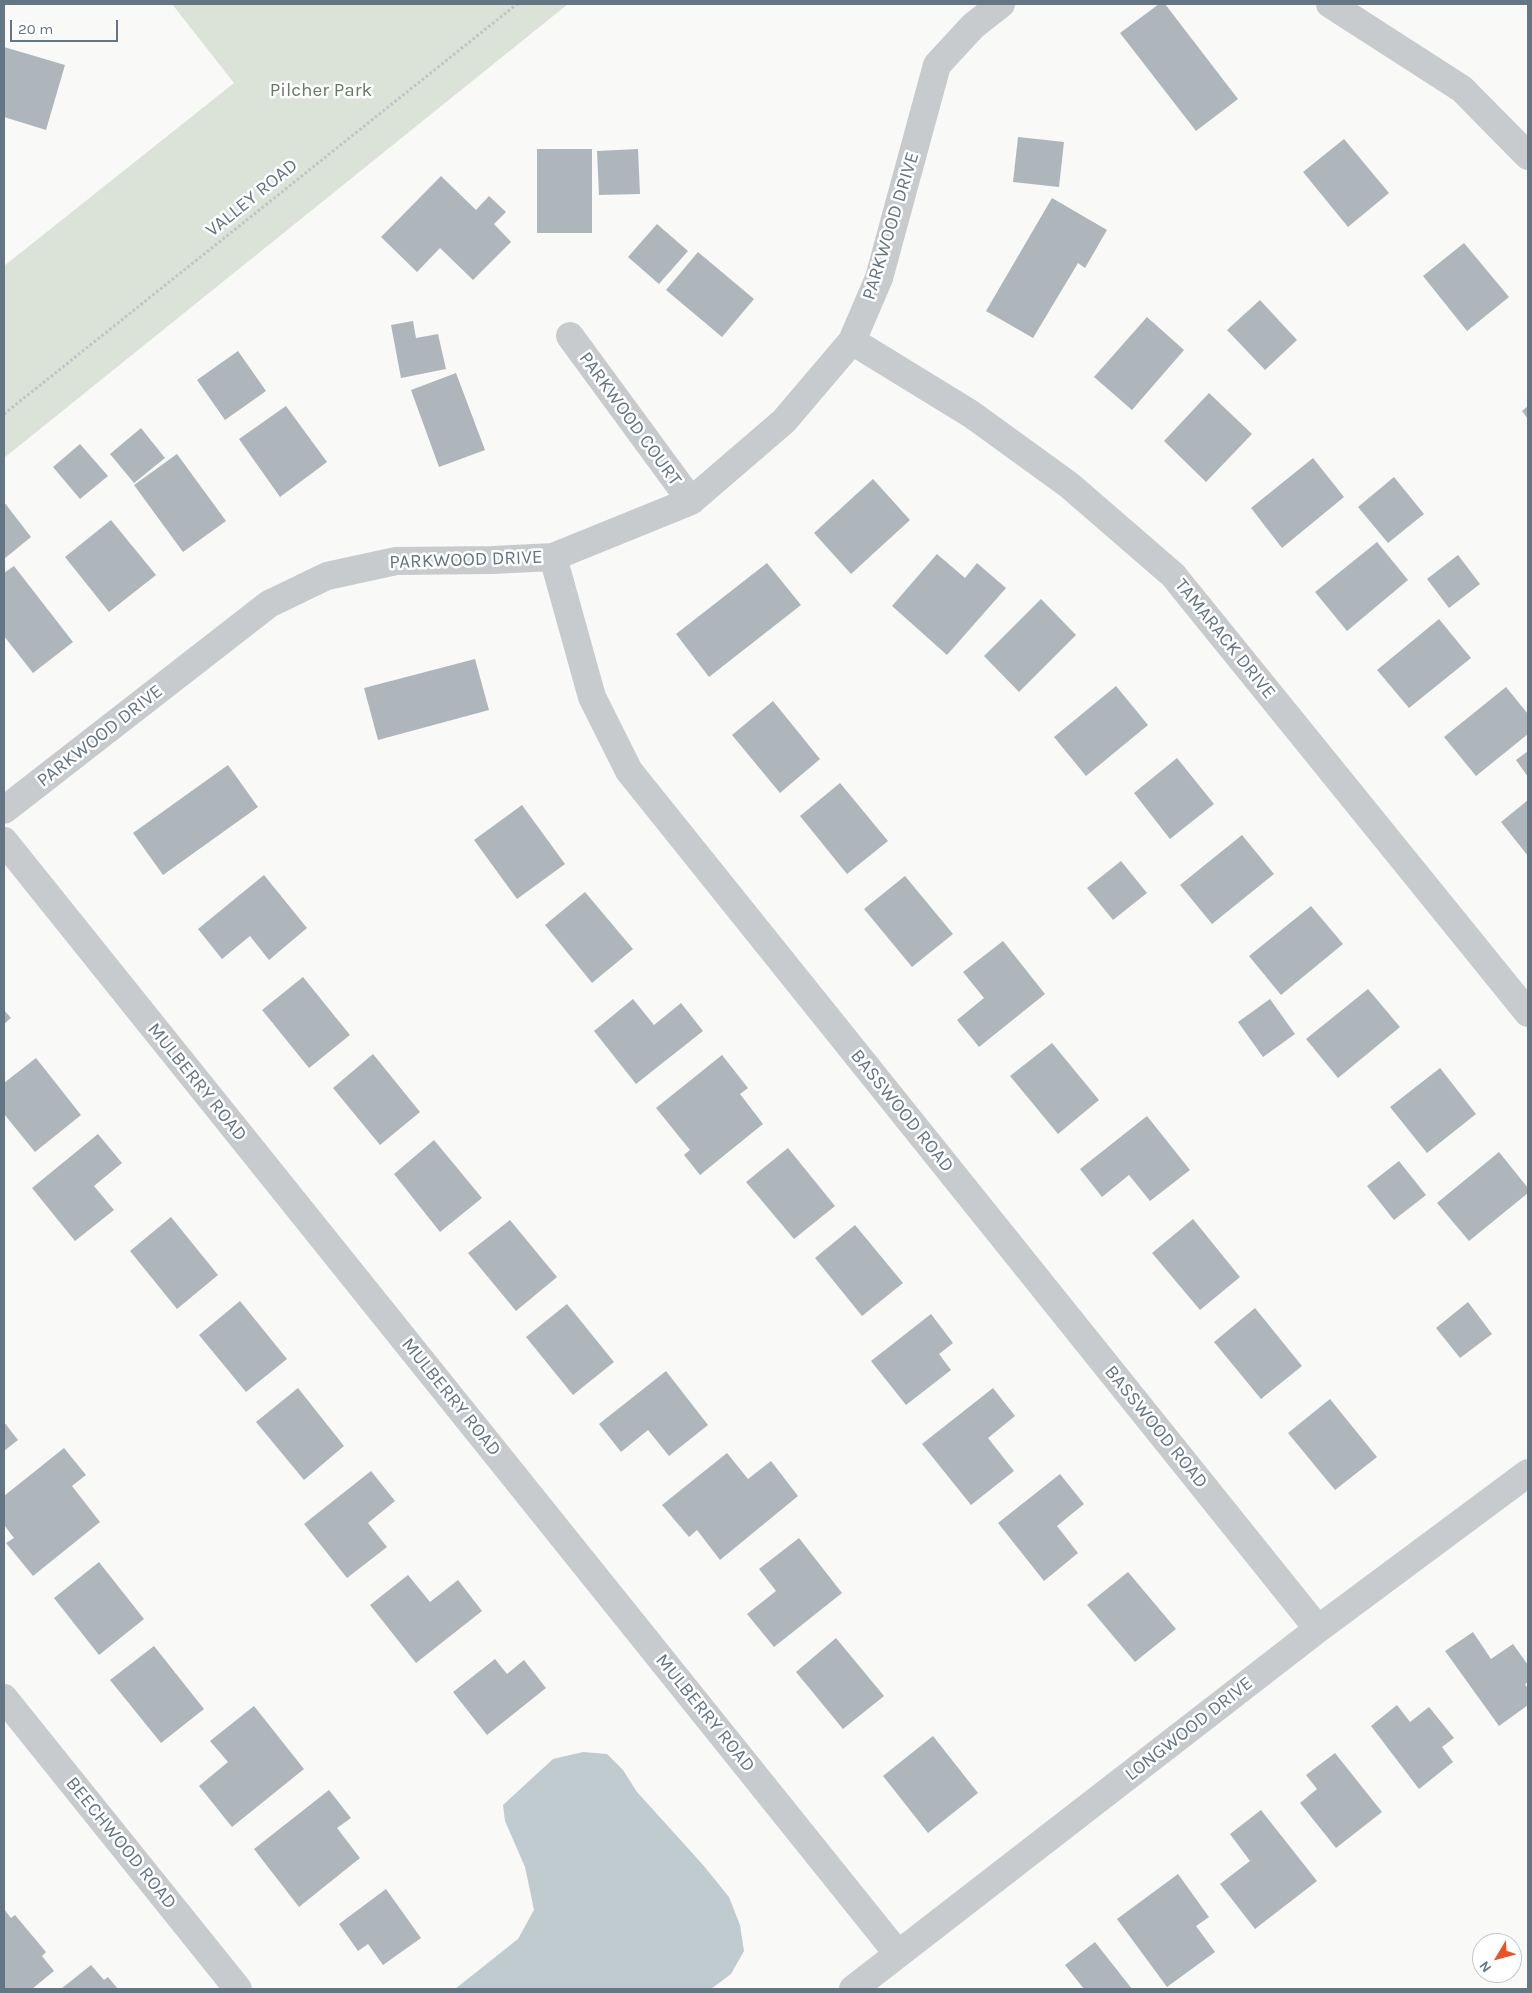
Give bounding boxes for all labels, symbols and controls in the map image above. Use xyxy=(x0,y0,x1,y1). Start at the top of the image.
scale bar xyxy=(12,10,120,42)
text: 20 m xyxy=(18,20,53,38)
park label: Pilcher Park xyxy=(270,80,372,102)
street label: PARKWOOD DRIVE xyxy=(858,149,924,303)
street label: VALLEY ROAD xyxy=(201,154,303,242)
street label: PARKWOOD COURT xyxy=(574,348,686,490)
street label: PARKWOOD DRIVE xyxy=(389,546,543,574)
street label: TAMARACK DRIVE xyxy=(1170,574,1280,704)
street label: PARKWOOD DRIVE xyxy=(33,680,167,792)
street label: MULBERRY ROAD xyxy=(142,1018,252,1146)
street label: BASSWOOD ROAD xyxy=(845,1045,959,1177)
street label: MULBERRY ROAD xyxy=(396,1333,506,1461)
street label: BASSWOOD ROAD xyxy=(1099,1361,1213,1493)
street label: MULBERRY ROAD xyxy=(650,1649,760,1777)
street label: LONGWOOD DRIVE xyxy=(1121,1672,1257,1786)
street label: BEECHWOOD ROAD xyxy=(61,1772,181,1914)
north arrow xyxy=(1472,1933,1522,1983)
text: N xyxy=(1476,1958,1495,1976)

